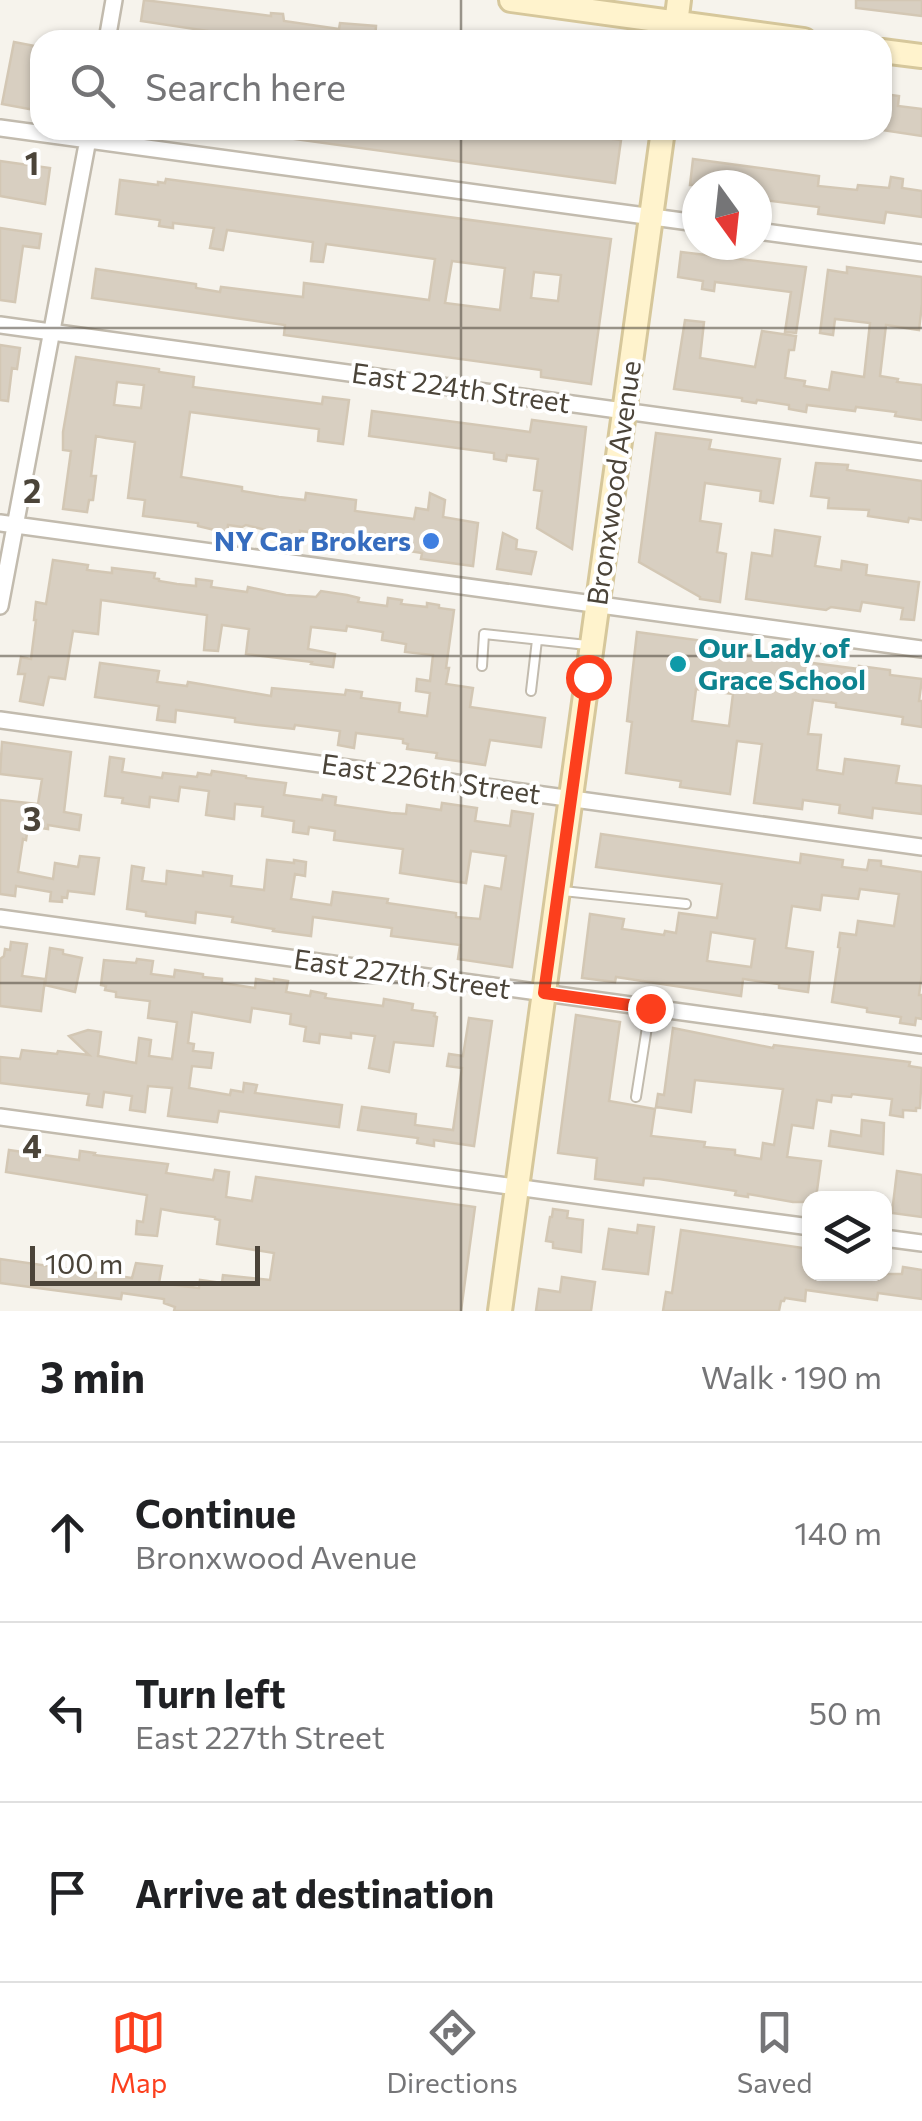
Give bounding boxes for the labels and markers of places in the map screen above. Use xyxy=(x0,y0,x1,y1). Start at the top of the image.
place label: NY Car Brokers xyxy=(214,523,411,557)
marker: NY Car Brokers xyxy=(420,530,442,552)
place label: Our Lady of Grace School xyxy=(698,630,866,696)
marker: Our Lady of Grace School xyxy=(667,653,689,675)

